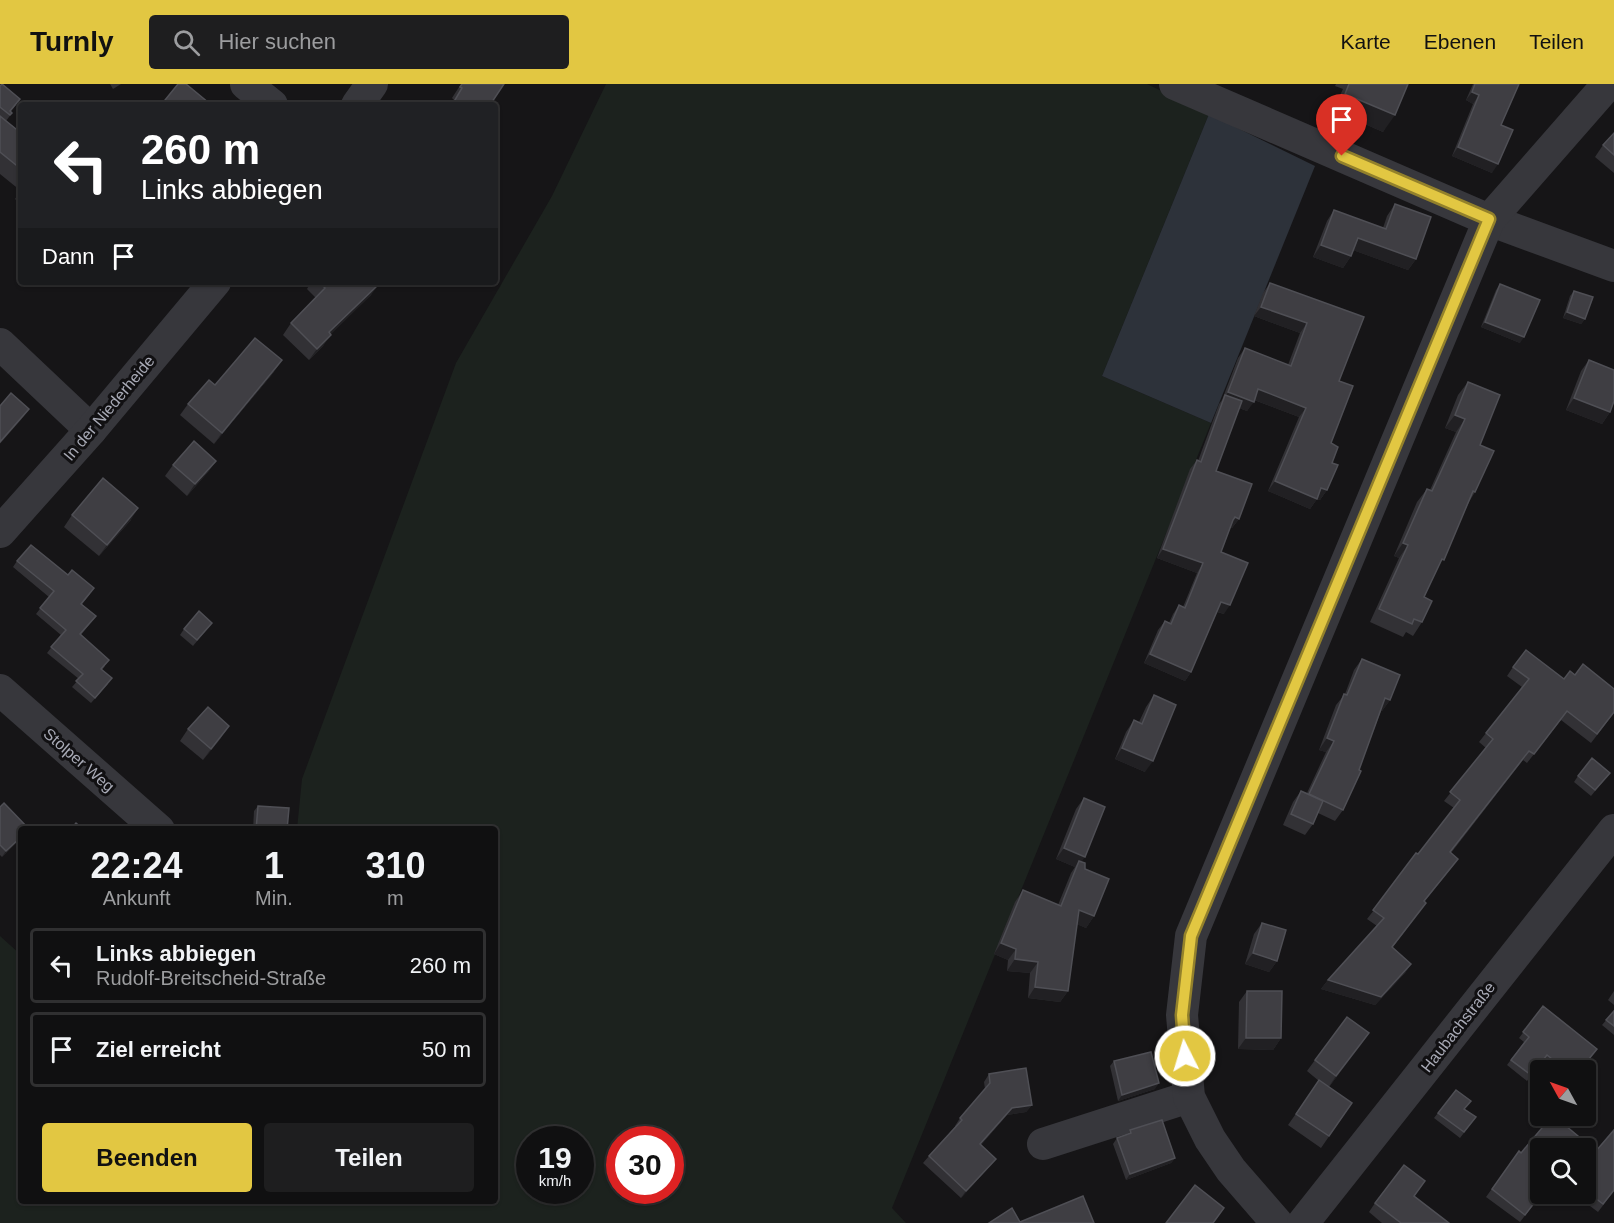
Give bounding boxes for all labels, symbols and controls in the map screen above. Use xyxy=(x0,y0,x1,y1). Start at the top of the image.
search box xyxy=(149,15,569,69)
text: Turnly xyxy=(30,26,113,57)
icon: search xyxy=(170,26,203,59)
text: Hier suchen xyxy=(218,29,336,54)
text: Karte xyxy=(1341,30,1391,53)
text: Ebenen xyxy=(1424,30,1496,53)
text: Teilen xyxy=(1529,30,1584,53)
pin xyxy=(1316,94,1367,156)
icon: arrive xyxy=(1325,103,1358,136)
icon: left xyxy=(42,126,120,204)
text: 260 m xyxy=(141,126,260,173)
text: Links abbiegen xyxy=(141,175,323,205)
icon: arrive xyxy=(107,240,140,273)
text: Dann xyxy=(42,244,95,269)
street label: In der Niederheide xyxy=(60,352,158,464)
street label: Stolper Weg xyxy=(40,725,118,795)
text: 22:24 xyxy=(91,845,183,886)
text: 1 xyxy=(264,845,284,886)
text: 310 xyxy=(365,845,425,886)
text: Ankunft xyxy=(103,887,170,909)
text: Min. xyxy=(255,887,293,909)
text: m xyxy=(387,887,404,909)
text: Links abbiegen xyxy=(96,941,256,966)
icon: left xyxy=(45,949,78,982)
text: 260 m xyxy=(410,953,471,978)
text: Rudolf-Breitscheid-Straße xyxy=(96,967,326,989)
street label: Haubachstraße xyxy=(1418,979,1498,1075)
position arrow xyxy=(1153,1024,1217,1088)
icon: arrive xyxy=(45,1033,78,1066)
text: Ziel erreicht xyxy=(96,1037,221,1062)
text: 50 m xyxy=(422,1037,471,1062)
north arrow xyxy=(1530,1060,1596,1126)
map controls xyxy=(1530,1060,1596,1204)
button: Beenden xyxy=(42,1123,252,1192)
button: Teilen xyxy=(264,1123,474,1192)
speed limit sign: 30 xyxy=(606,1126,684,1204)
button: search xyxy=(1530,1138,1596,1204)
text: 19 xyxy=(538,1141,572,1174)
text: km/h xyxy=(539,1172,571,1189)

